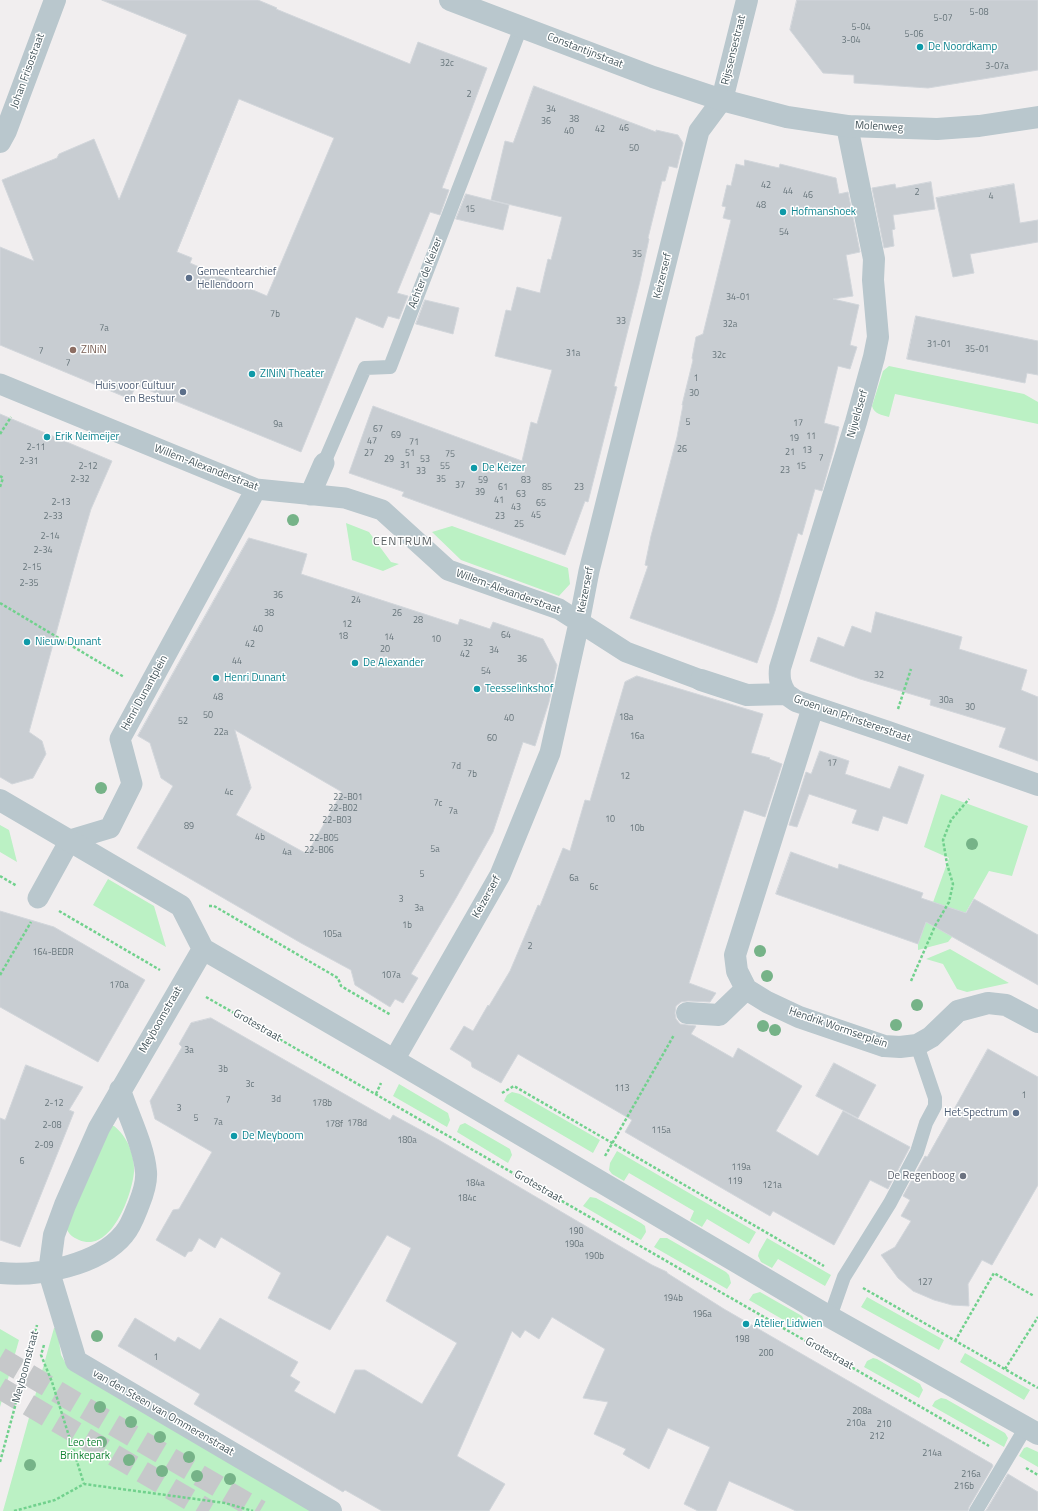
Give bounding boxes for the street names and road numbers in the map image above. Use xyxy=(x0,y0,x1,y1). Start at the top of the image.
street label: Rijssensestraat xyxy=(719,14,749,86)
street label: Constantijnstraat xyxy=(545,30,625,72)
street label: Johan Frisostraat xyxy=(8,32,48,110)
street label: Molenweg xyxy=(854,119,904,135)
street label: Achter de Keizer xyxy=(406,236,446,310)
street label: Keizerserf xyxy=(651,252,675,300)
street label: Nijveldserf xyxy=(845,388,871,440)
street label: Willem-Alexanderstraat xyxy=(152,442,260,494)
street label: Keizerserf xyxy=(575,566,597,614)
street label: Willem-Alexanderstraat xyxy=(454,567,562,617)
street label: Henri Dunantplein xyxy=(119,653,171,733)
street label: Groen van Prinstererstraat xyxy=(792,693,912,745)
street label: Keizerserf xyxy=(470,873,504,921)
street label: Meyboomstraat xyxy=(137,985,185,1055)
street label: Hendrik Wormserplein xyxy=(787,1005,889,1051)
street label: Grotestraat xyxy=(231,1007,283,1045)
street label: Grotestraat xyxy=(512,1168,564,1206)
street label: Meyboomstraat xyxy=(10,1329,42,1405)
street label: Grotestraat xyxy=(803,1335,855,1373)
street label: van den Steen van Ommerenstraat xyxy=(90,1367,236,1459)

